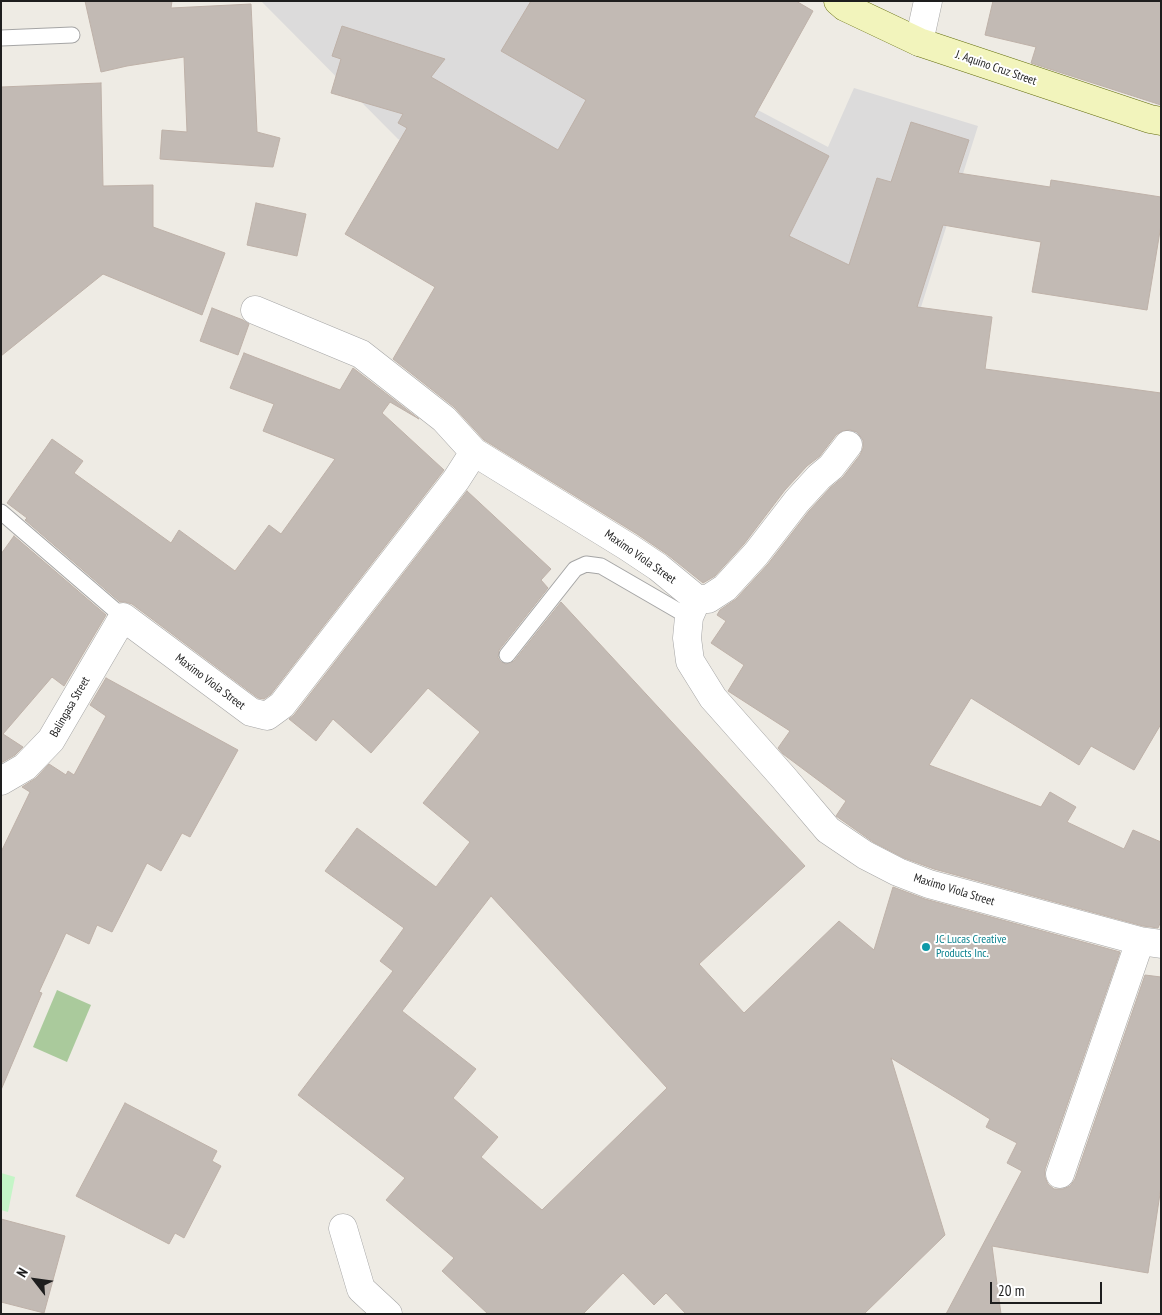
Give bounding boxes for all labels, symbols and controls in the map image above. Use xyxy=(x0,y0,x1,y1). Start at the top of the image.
street label: J. Aquino Cruz Street xyxy=(954,47,1038,89)
street label: Maximo Viola Street xyxy=(602,527,678,587)
street label: Maximo Viola Street xyxy=(172,651,248,713)
street label: Balingasa Street xyxy=(47,674,93,740)
street label: Maximo Viola Street xyxy=(912,871,996,909)
place label: JC Lucas Creative Products Inc. xyxy=(936,933,1007,961)
marker: JC Lucas Creative Products Inc. xyxy=(920,941,932,953)
north arrow xyxy=(10,1255,60,1305)
text: N xyxy=(12,1265,32,1280)
scale bar xyxy=(992,1272,1104,1304)
text: 20 m xyxy=(998,1281,1024,1300)

